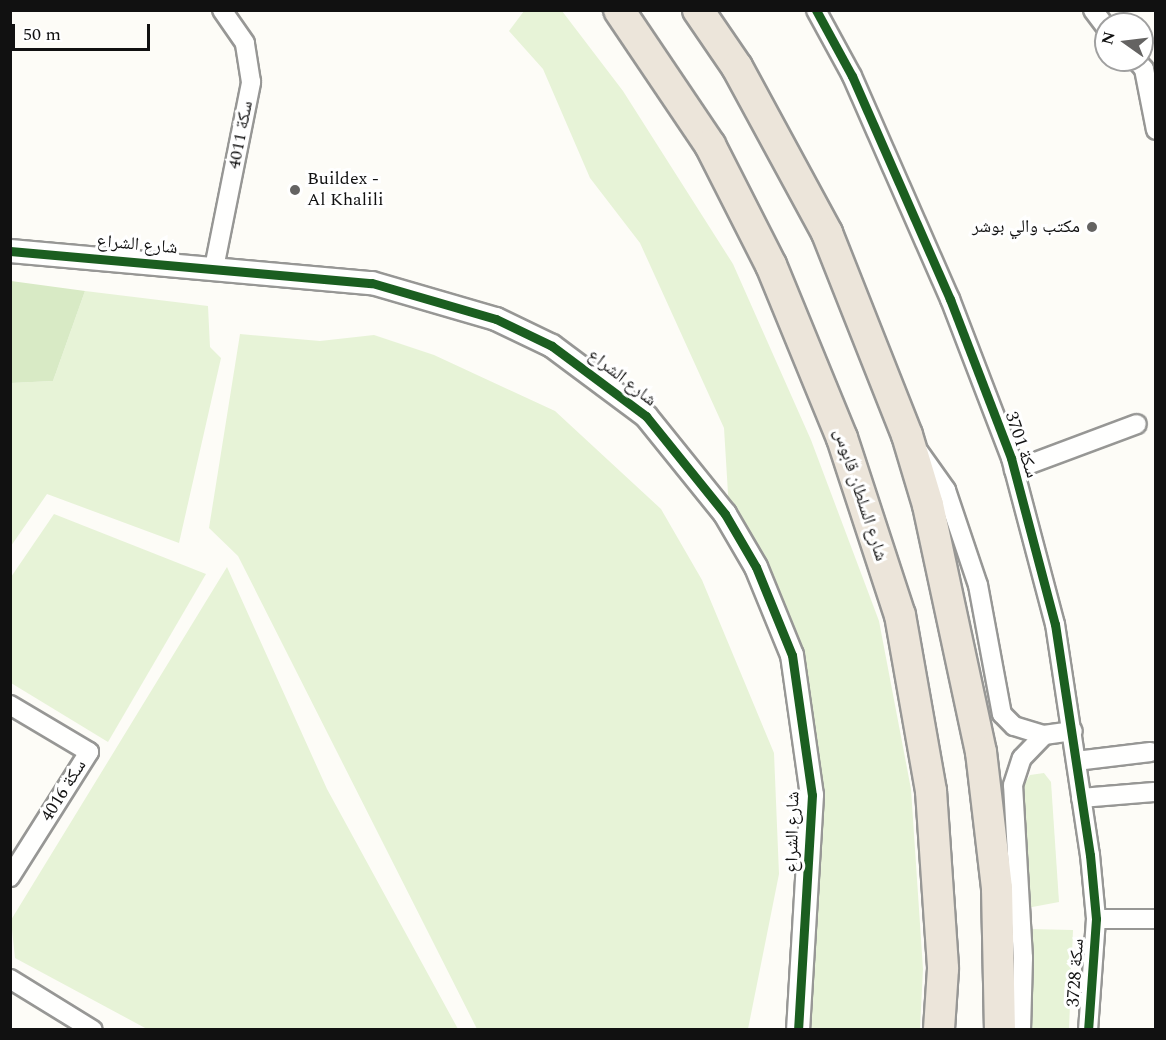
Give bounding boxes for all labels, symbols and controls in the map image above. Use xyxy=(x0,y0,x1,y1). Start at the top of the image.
scale bar xyxy=(15,12,153,50)
north arrow xyxy=(1094,12,1154,72)
text: 50 m xyxy=(23,21,61,48)
text: N xyxy=(1095,29,1122,47)
street label: سكة 4011 xyxy=(224,99,258,171)
place label: Buildex - Al Khalili xyxy=(307,169,384,212)
marker: Buildex - Al Khalili xyxy=(288,183,302,197)
place label: مكتب والي بوشر xyxy=(972,216,1080,238)
marker: مكتب والي بوشر xyxy=(1085,220,1099,234)
street label: شارع الشراع xyxy=(96,231,178,259)
street label: شارع الشراع xyxy=(583,344,661,412)
street label: سكة 3701 xyxy=(1000,409,1042,481)
street label: شارع السلطان قابوس xyxy=(828,426,892,564)
street label: سكة 4016 xyxy=(37,756,91,826)
street label: شارع الشراع xyxy=(781,791,805,873)
street label: سكة 3728 xyxy=(1063,938,1089,1008)

